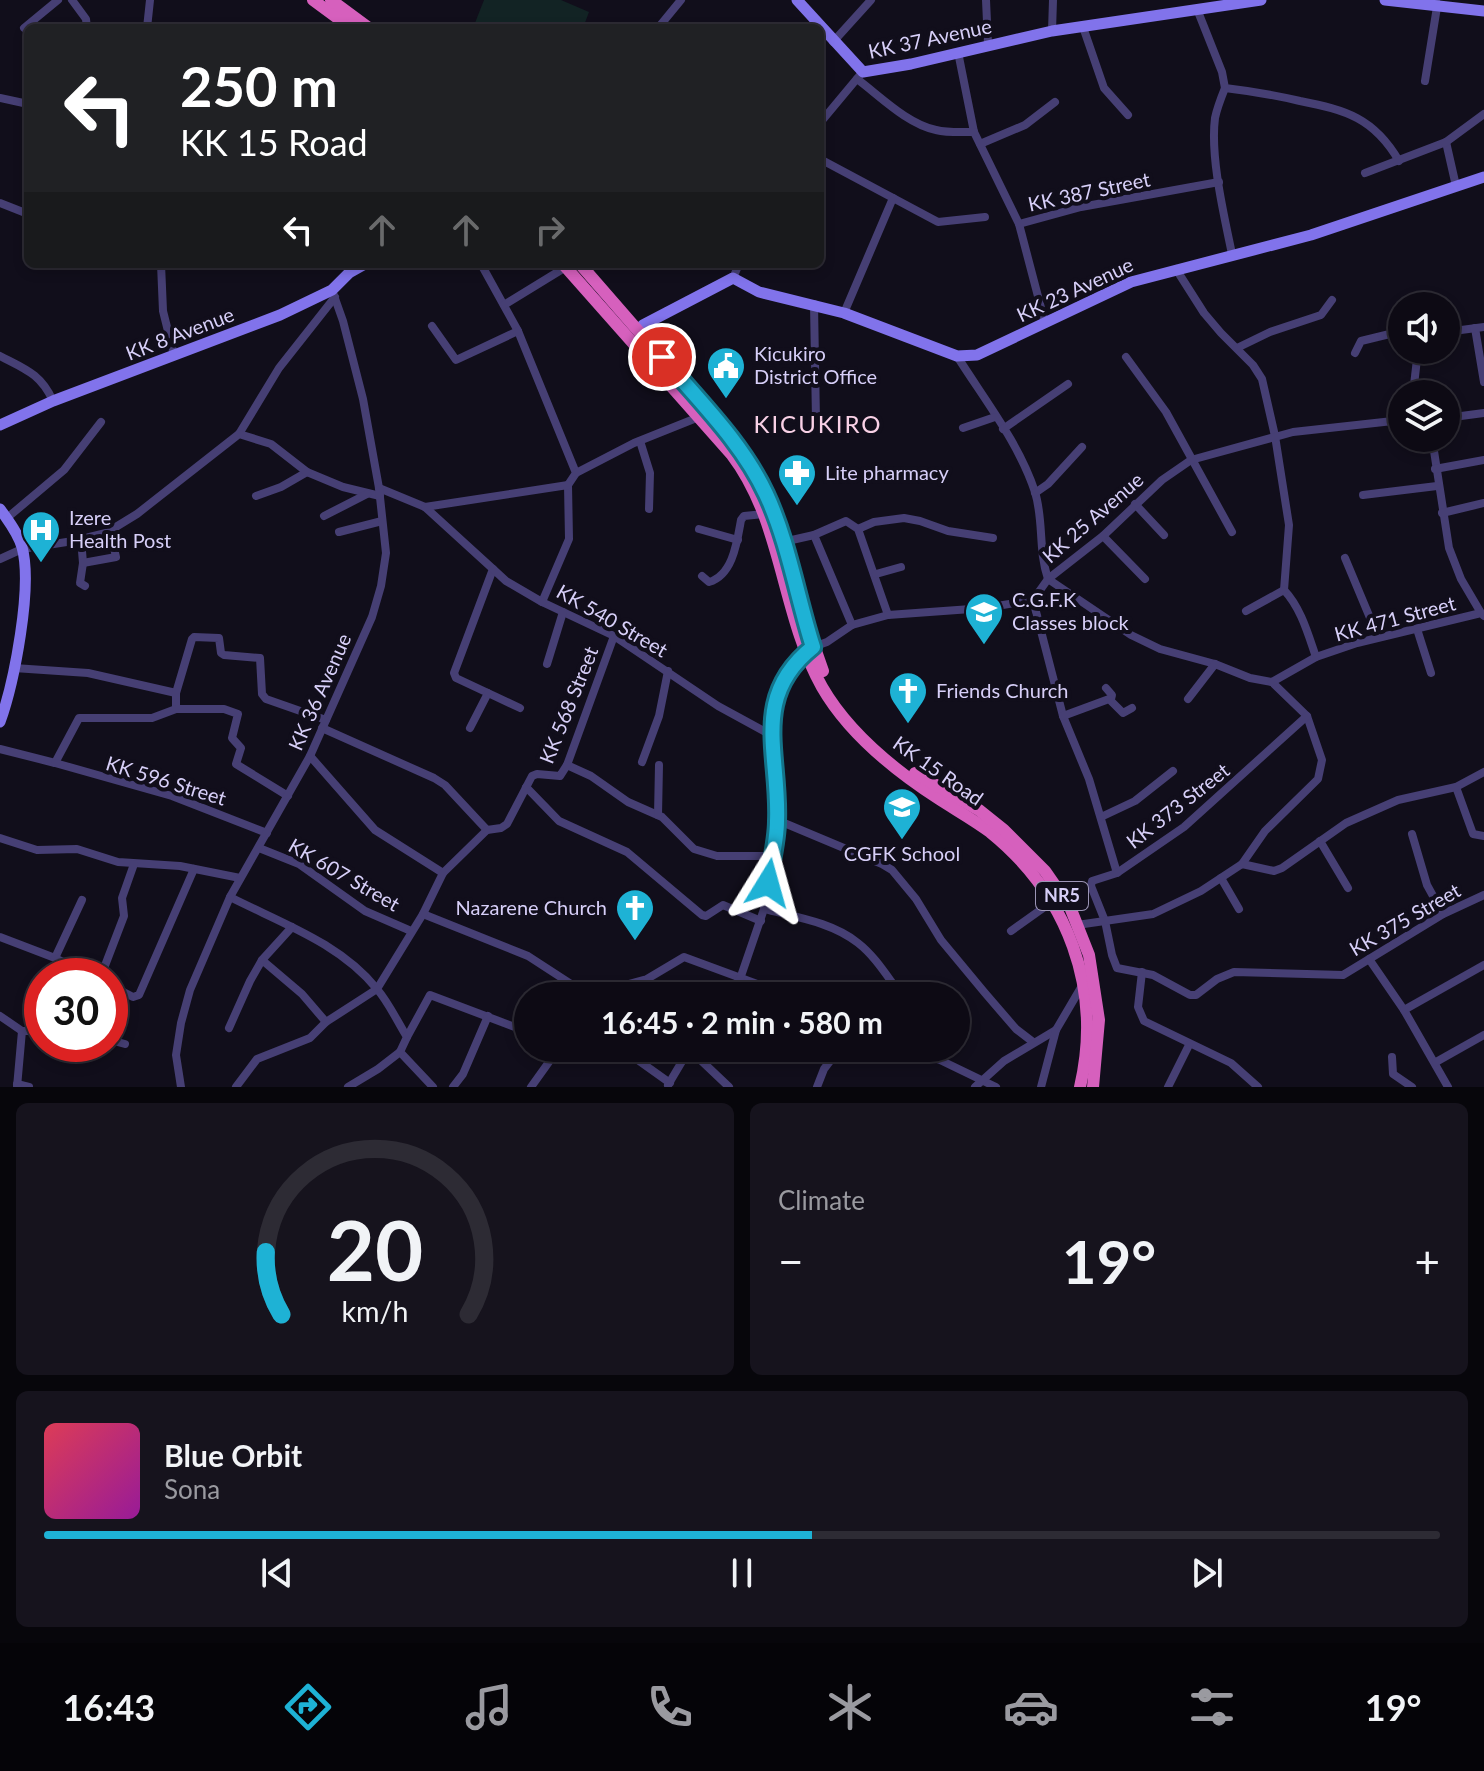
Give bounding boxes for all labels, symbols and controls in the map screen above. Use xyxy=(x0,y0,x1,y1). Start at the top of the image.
street label: KK 37 Avenue xyxy=(866,13,994,63)
text: 250 m xyxy=(180,52,338,119)
icon: left xyxy=(48,56,152,160)
text: KK 15 Road xyxy=(180,120,368,164)
street label: KK 387 Street xyxy=(1026,166,1152,216)
icon: left xyxy=(276,208,320,252)
icon: ahead xyxy=(360,208,404,252)
icon: ahead xyxy=(444,208,488,252)
icon: right xyxy=(528,208,572,252)
street label: KK 23 Avenue xyxy=(1013,252,1137,326)
map controls xyxy=(1388,292,1460,452)
button: sound xyxy=(1388,292,1460,364)
street label: KK 8 Avenue xyxy=(122,301,237,365)
pin xyxy=(628,323,696,391)
icon: arrive xyxy=(640,335,684,379)
place label: Kicukiro District Office xyxy=(754,341,877,388)
public building icon: Kicukiro District Office xyxy=(705,345,747,400)
button: layers xyxy=(1388,380,1460,452)
district label: KICUKIRO xyxy=(753,409,883,438)
pharmacy icon: Lite pharmacy xyxy=(776,452,818,507)
place label: Lite pharmacy xyxy=(825,460,949,484)
street label: KK 25 Avenue xyxy=(1037,467,1148,567)
place label: Izere Health Post xyxy=(69,505,171,552)
hospital icon: Izere Health Post xyxy=(20,509,62,564)
street label: KK 540 Street xyxy=(553,579,672,662)
place label: C.G.F.K Classes block xyxy=(1012,587,1129,634)
street label: KK 471 Street xyxy=(1332,590,1458,646)
school or university icon: C.G.F.K Classes block xyxy=(963,591,1005,646)
street label: KK 36 Avenue xyxy=(283,629,356,754)
street label: KK 568 Street xyxy=(534,643,602,767)
church icon: Friends Church xyxy=(887,670,929,725)
place label: Friends Church xyxy=(936,678,1068,702)
street label: KK 15 Road xyxy=(889,730,988,810)
street label: KK 596 Street xyxy=(103,750,229,810)
street label: KK 373 Street xyxy=(1121,758,1234,853)
school or university icon: CGFK School xyxy=(881,786,923,841)
street label: KK 607 Street xyxy=(285,833,404,916)
position arrow xyxy=(726,841,810,925)
place label: CGFK School xyxy=(844,841,960,865)
street label: KK 375 Street xyxy=(1345,878,1464,961)
road number: NR5 xyxy=(1036,882,1088,910)
church icon: Nazarene Church xyxy=(614,887,656,942)
place label: Nazarene Church xyxy=(456,895,607,919)
speed limit sign: 30 xyxy=(24,958,128,1062)
text: 16:45 · 2 min · 580 m xyxy=(601,1004,883,1040)
text: Climate xyxy=(778,1184,865,1216)
text: 20 xyxy=(327,1199,423,1299)
text: 19° xyxy=(1062,1225,1156,1297)
text: − xyxy=(778,1235,804,1287)
text: + xyxy=(1414,1235,1440,1287)
text: km/h xyxy=(342,1294,408,1328)
text: Blue Orbit xyxy=(164,1437,302,1473)
text: Sona xyxy=(164,1473,220,1505)
icon: previous xyxy=(255,1551,299,1595)
icon: pause xyxy=(720,1551,764,1595)
icon: next xyxy=(1185,1551,1229,1595)
icon: directions xyxy=(280,1679,336,1735)
icon: music xyxy=(461,1679,517,1735)
icon: phone xyxy=(642,1679,698,1735)
icon: climate xyxy=(822,1679,878,1735)
icon: car xyxy=(1003,1679,1059,1735)
icon: filters xyxy=(1184,1679,1240,1735)
text: 16:43 xyxy=(62,1685,155,1729)
text: 19° xyxy=(1365,1685,1421,1729)

